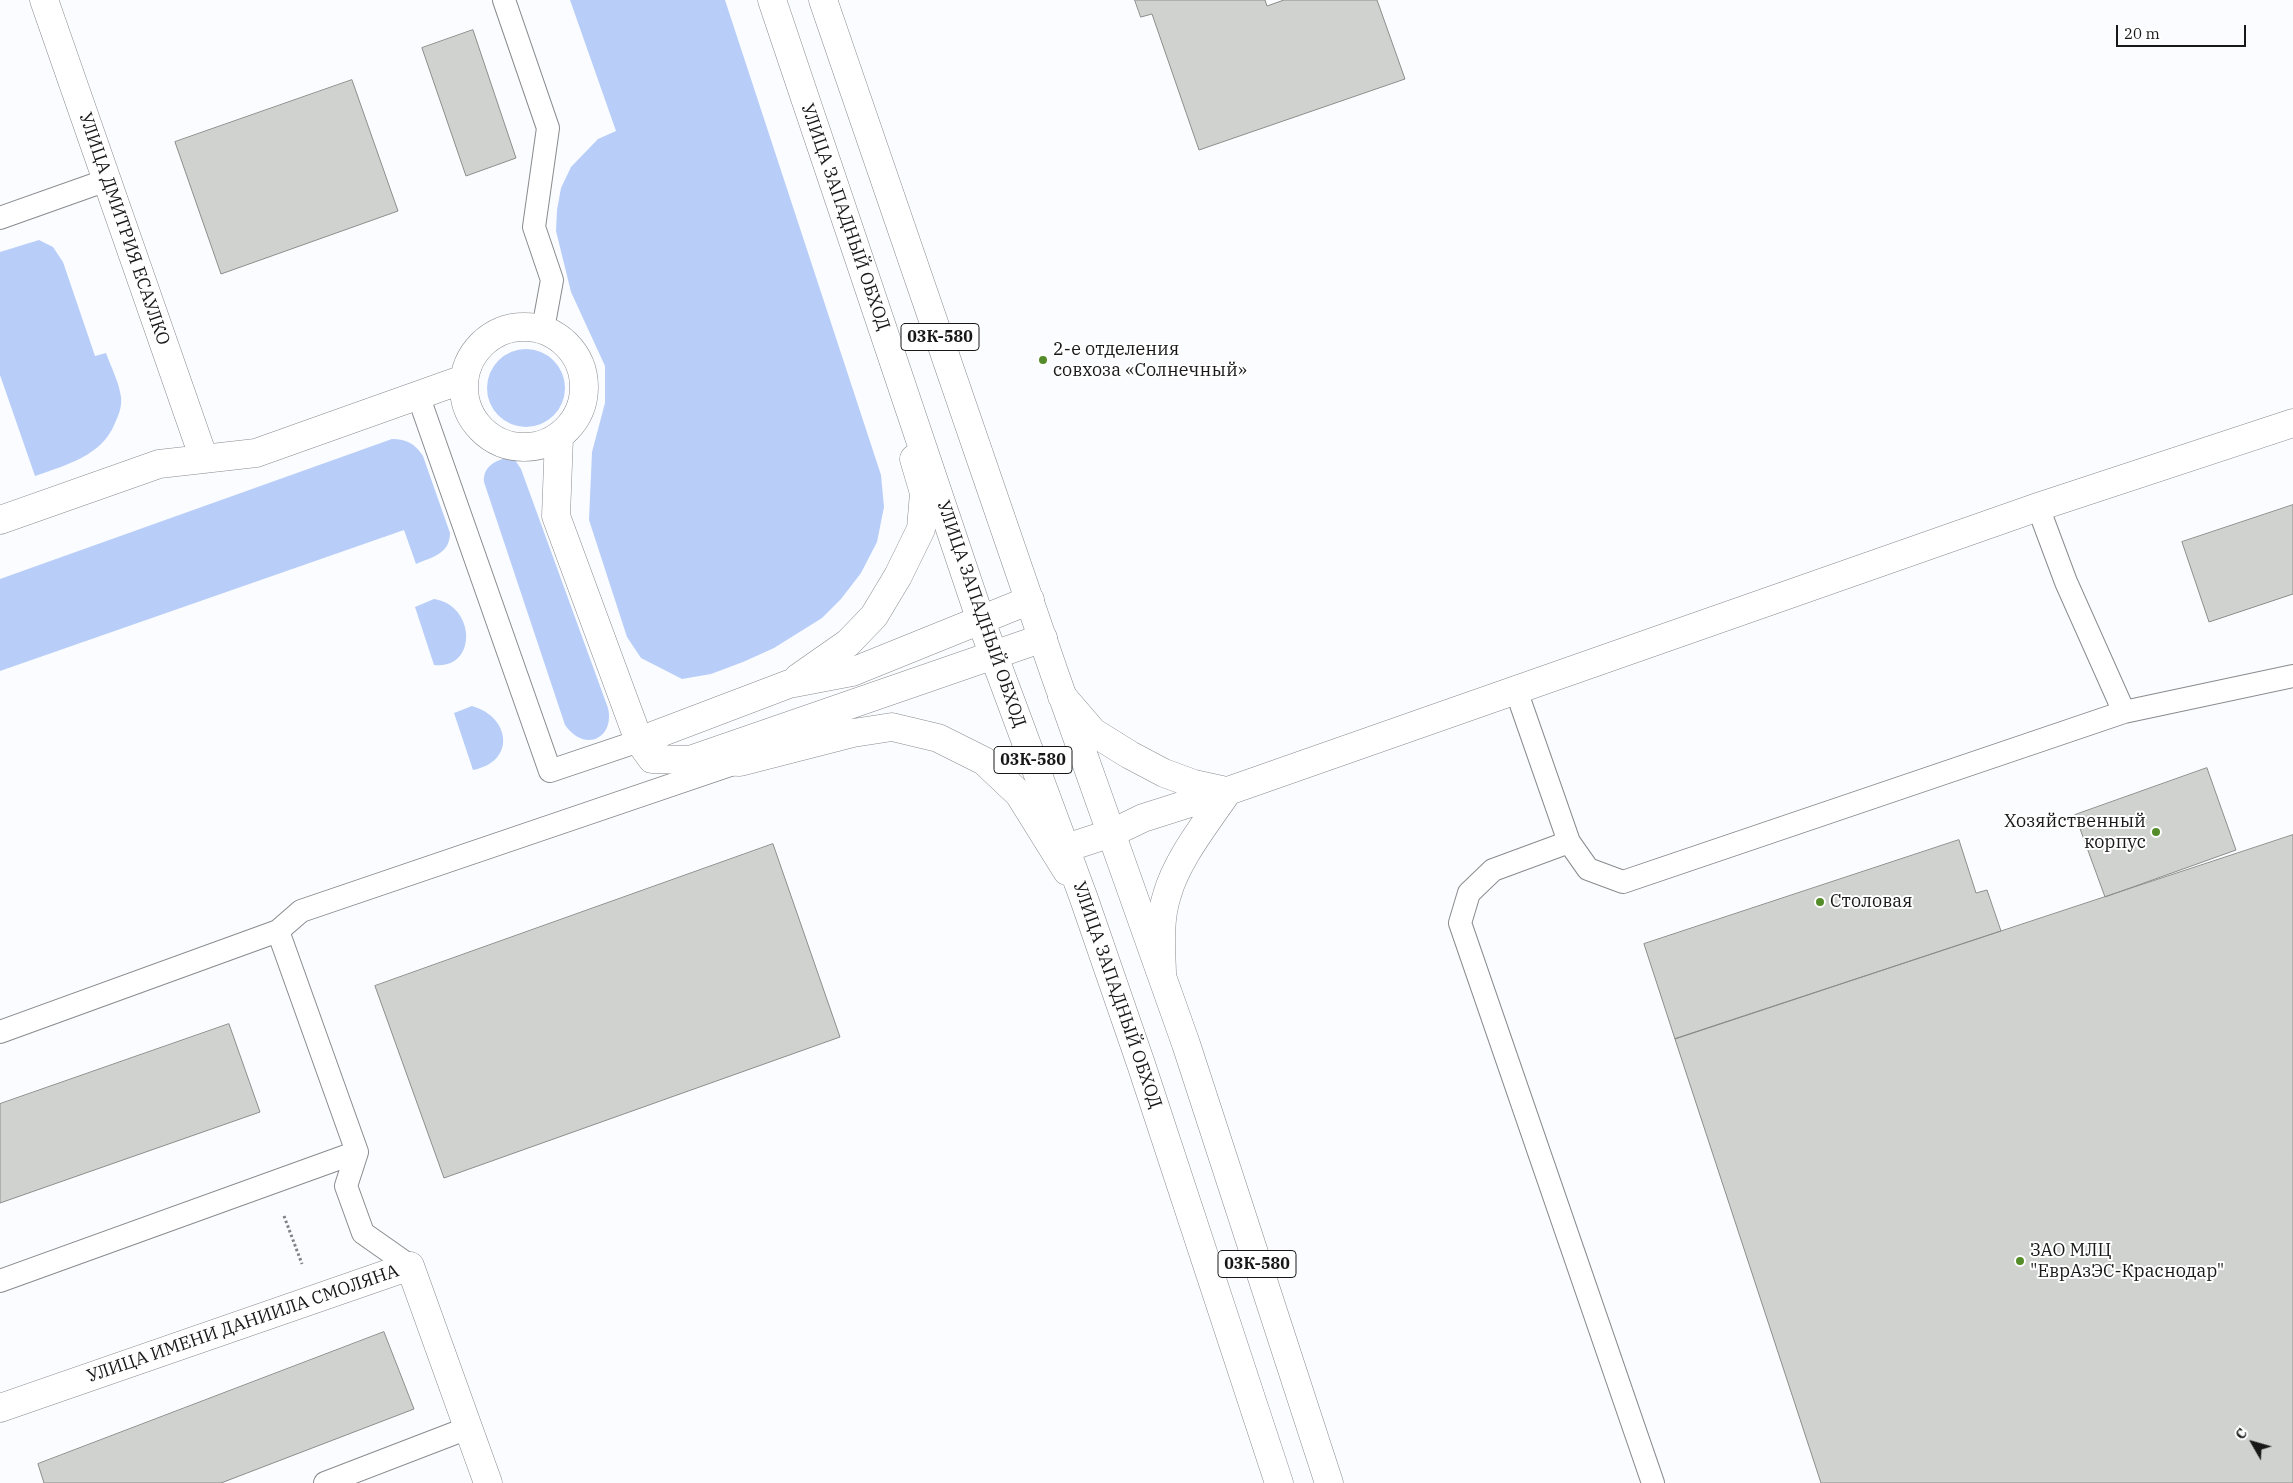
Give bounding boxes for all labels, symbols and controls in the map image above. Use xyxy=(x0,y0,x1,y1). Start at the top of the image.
scale bar xyxy=(2118,15,2248,47)
text: 20 m xyxy=(2124,24,2160,43)
street label: УЛИЦА ЗАПАДНЫЙ ОБХОД xyxy=(796,101,894,333)
street label: УЛИЦА ДМИТРИЯ ЕСАУЛКО xyxy=(74,110,174,348)
road number: 03К-580 xyxy=(901,324,979,351)
place label: 2-е отделения совхоза «Солнечный» xyxy=(1053,339,1247,382)
marker: 2-е отделения совхоза «Солнечный» xyxy=(1037,354,1049,366)
street label: УЛИЦА ЗАПАДНЫЙ ОБХОД xyxy=(932,498,1030,730)
road number: 03К-580 xyxy=(994,746,1072,774)
place label: Хозяйственный корпус xyxy=(2004,811,2146,854)
marker: Хозяйственный корпус xyxy=(2150,826,2162,838)
street label: УЛИЦА ЗАПАДНЫЙ ОБХОД xyxy=(1068,879,1166,1111)
place label: Столовая xyxy=(1830,891,1913,913)
marker: Столовая xyxy=(1814,896,1826,908)
place label: ЗАО МЛЦ "ЕврАзЭС-Краснодар" xyxy=(2030,1240,2224,1282)
road number: 03К-580 xyxy=(1218,1250,1296,1278)
marker: ЗАО МЛЦ "ЕврАзЭС-Краснодар" xyxy=(2014,1255,2026,1267)
street label: УЛИЦА ИМЕНИ ДАНИИЛА СМОЛЯНА xyxy=(84,1260,402,1388)
north arrow xyxy=(2228,1418,2278,1468)
text: С xyxy=(2231,1425,2251,1443)

